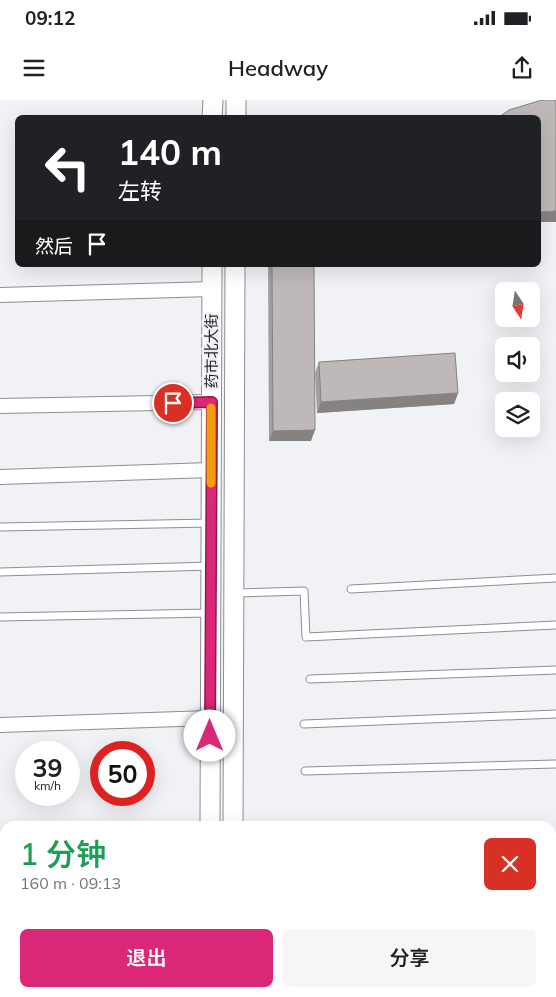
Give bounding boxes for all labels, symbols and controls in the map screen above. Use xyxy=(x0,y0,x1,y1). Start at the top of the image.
text: 09:12 xyxy=(25,6,75,30)
icon: menu xyxy=(20,54,48,82)
text: Headway xyxy=(228,54,328,82)
icon: share xyxy=(508,54,536,82)
text: 140 m xyxy=(118,130,222,174)
icon: left xyxy=(35,135,100,200)
text: 左转 xyxy=(118,177,162,205)
icon: arrive xyxy=(83,230,111,258)
text: 然后 xyxy=(35,234,73,258)
north arrow xyxy=(495,282,540,328)
map controls xyxy=(495,282,540,437)
street label: 药市北大街 xyxy=(202,313,221,389)
button: sound xyxy=(495,337,540,382)
pin xyxy=(152,382,194,424)
icon: arrive xyxy=(159,389,187,417)
button: layers xyxy=(495,392,540,437)
position arrow xyxy=(183,709,235,761)
speed limit sign: 50 xyxy=(90,741,155,806)
text: 39 xyxy=(32,752,63,783)
text: km/h xyxy=(34,778,61,793)
text: 1 分钟 xyxy=(20,835,106,873)
button: close xyxy=(484,838,536,890)
text: 160 m · 09:13 xyxy=(20,873,121,893)
button: 退出 xyxy=(20,929,273,987)
button: 分享 xyxy=(283,929,536,987)

